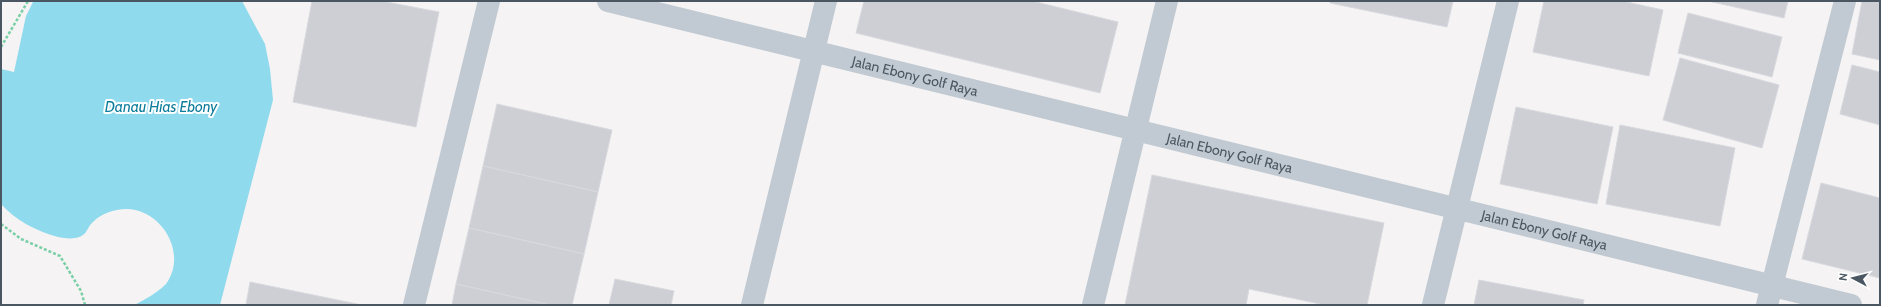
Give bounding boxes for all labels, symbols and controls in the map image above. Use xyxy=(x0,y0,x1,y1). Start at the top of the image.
street label: Jalan Ebony Golf Raya xyxy=(849,52,980,100)
water label: Danau Hias Ebony xyxy=(105,98,218,116)
street label: Jalan Ebony Golf Raya xyxy=(1164,129,1295,177)
street label: Jalan Ebony Golf Raya xyxy=(1479,206,1609,254)
north arrow xyxy=(1833,258,1873,298)
text: N xyxy=(1836,272,1850,281)

